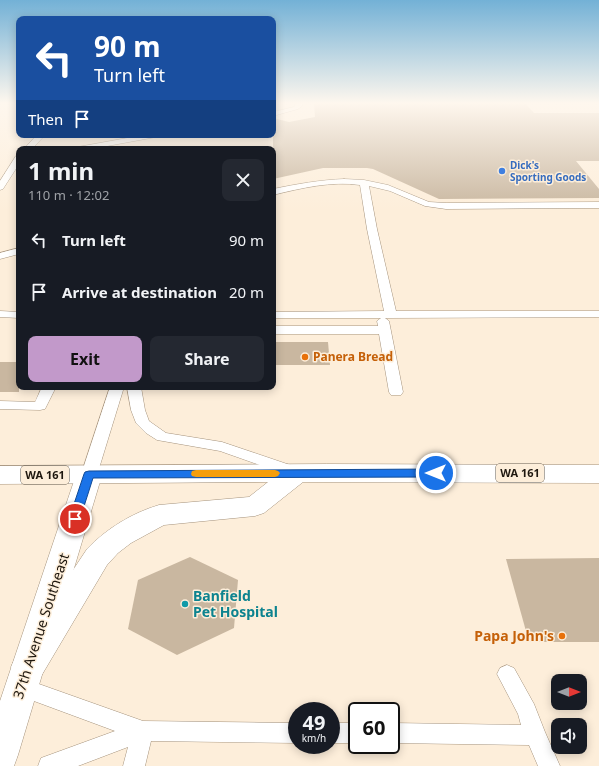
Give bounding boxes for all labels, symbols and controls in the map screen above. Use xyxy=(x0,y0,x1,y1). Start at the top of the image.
text: 90 m xyxy=(94,27,161,65)
icon: left xyxy=(28,32,80,84)
text: Turn left xyxy=(94,63,165,87)
icon: arrive xyxy=(71,108,93,130)
text: Then xyxy=(28,109,63,129)
text: 1 min xyxy=(28,154,94,187)
place label: Dick's Sporting Goods xyxy=(510,158,586,184)
button: close xyxy=(222,159,264,201)
marker: Dick's Sporting Goods xyxy=(497,166,507,176)
text: 110 m · 12:02 xyxy=(28,186,109,204)
icon: left xyxy=(28,229,50,251)
text: Turn left xyxy=(62,230,126,250)
text: 90 m xyxy=(229,230,264,250)
icon: arrive xyxy=(28,281,50,303)
text: Arrive at destination xyxy=(62,282,217,302)
text: 20 m xyxy=(229,282,264,302)
button: Exit xyxy=(28,336,142,382)
button: Share xyxy=(150,336,264,382)
place label: Panera Bread xyxy=(313,348,393,365)
marker: Panera Bread xyxy=(300,352,310,362)
position arrow xyxy=(415,452,457,494)
road number: WA 161 xyxy=(496,464,544,482)
road number: WA 161 xyxy=(21,466,69,484)
pin xyxy=(58,502,92,536)
icon: arrive xyxy=(64,508,86,530)
street label: 37th Avenue Southeast xyxy=(8,551,73,701)
place label: Banfield Pet Hospital xyxy=(193,586,278,621)
marker: Banfield Pet Hospital xyxy=(180,599,190,609)
place label: Papa John's xyxy=(474,626,554,645)
marker: Papa John's xyxy=(557,631,567,641)
north arrow xyxy=(551,674,587,710)
map controls xyxy=(551,674,587,754)
speed limit sign: 60 xyxy=(348,702,400,754)
text: 49 xyxy=(303,709,325,736)
button: sound xyxy=(551,718,587,754)
text: km/h xyxy=(302,731,326,745)

